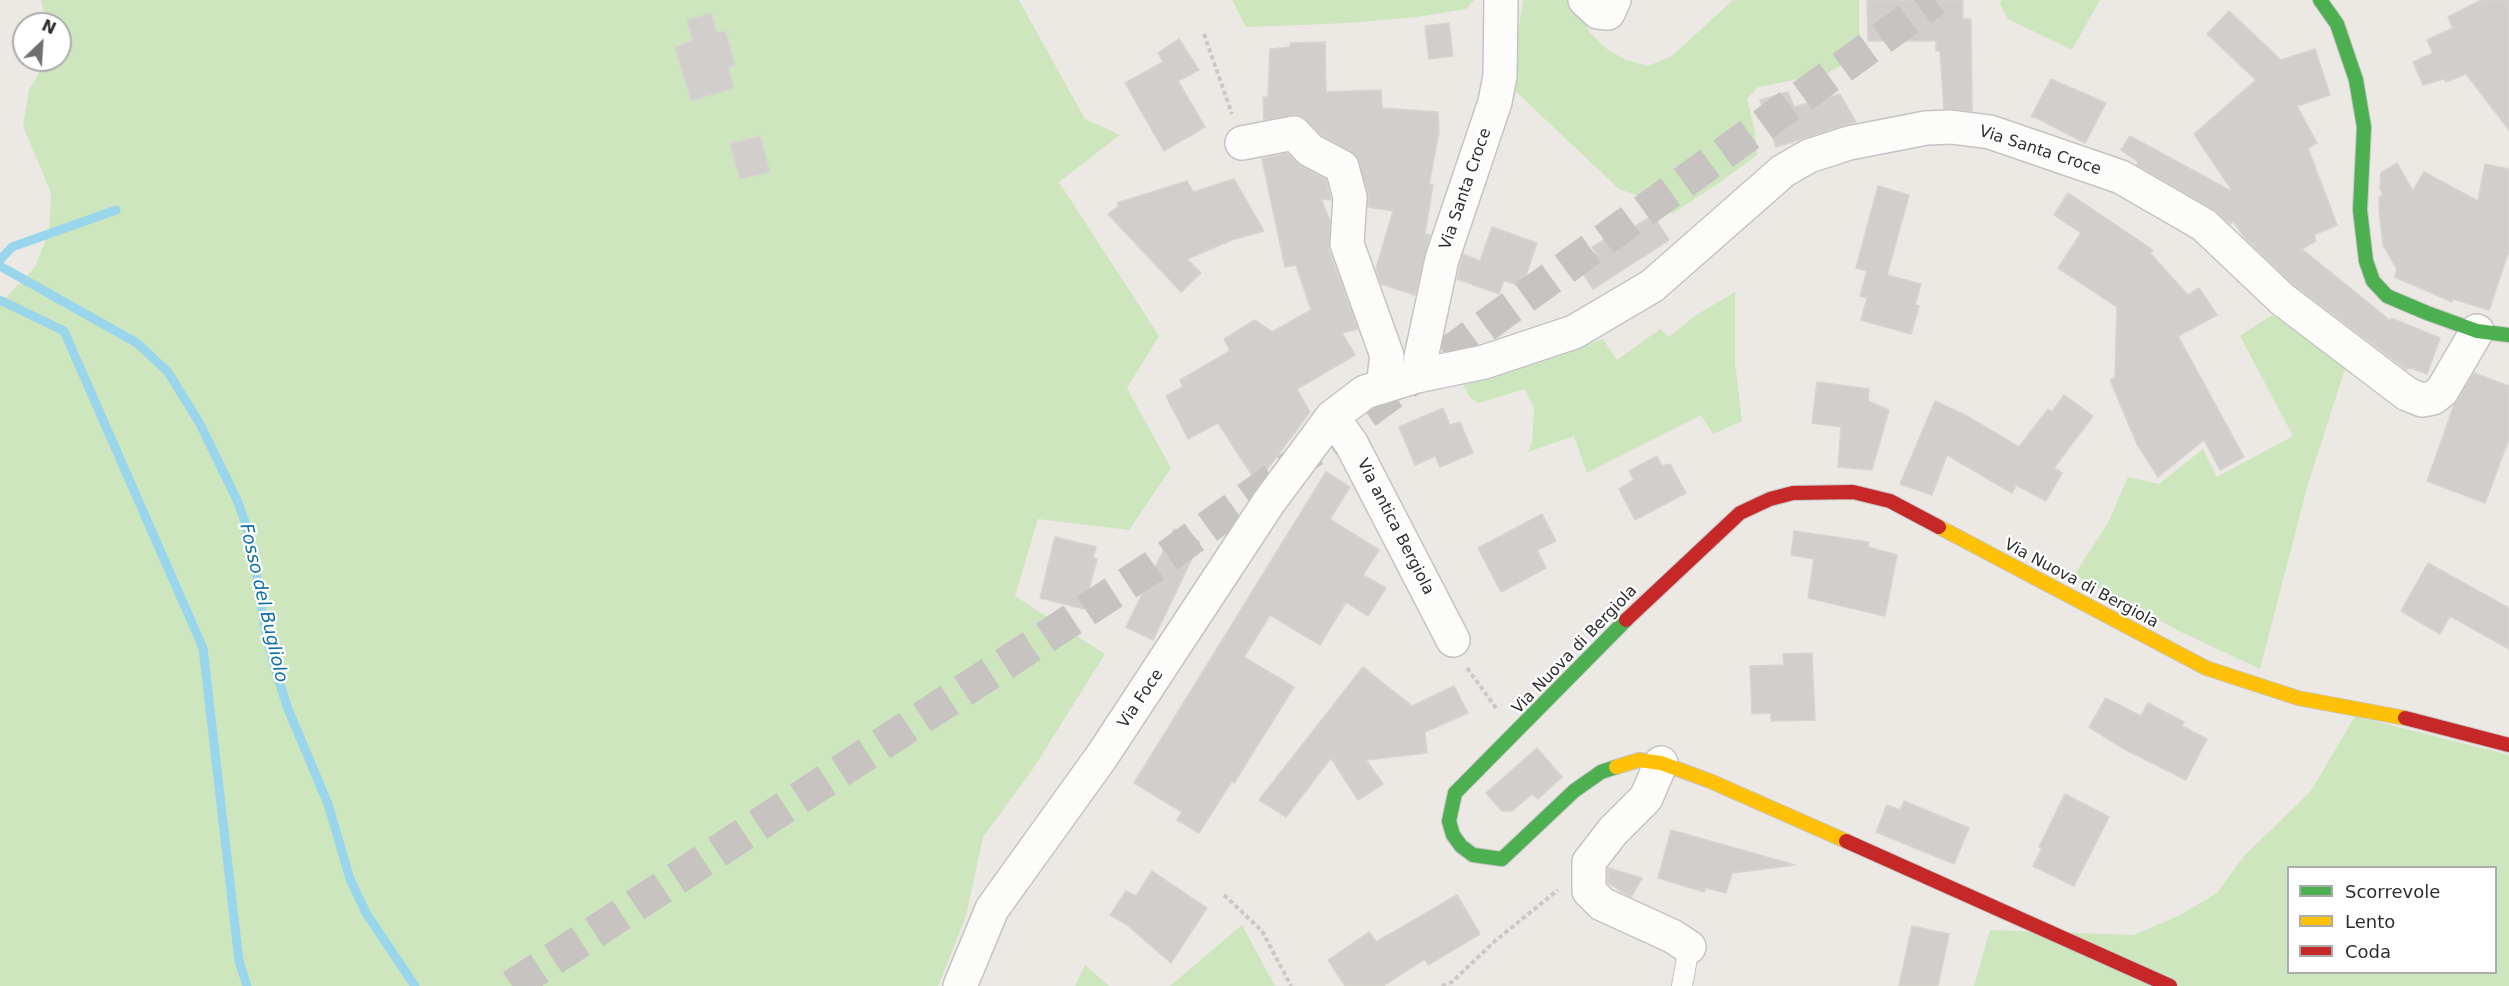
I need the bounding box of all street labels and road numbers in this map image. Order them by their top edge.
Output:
street label: Via Santa Croce [1977,122,2103,180]
street label: Via Santa Croce [1436,126,1496,252]
street label: Via antica Bergiola [1352,456,1438,598]
street label: Via Nuova di Bergiola [2001,535,2161,633]
street label: Via Nuova di Bergiola [1508,582,1642,718]
street label: Via Foce [1114,666,1168,732]

